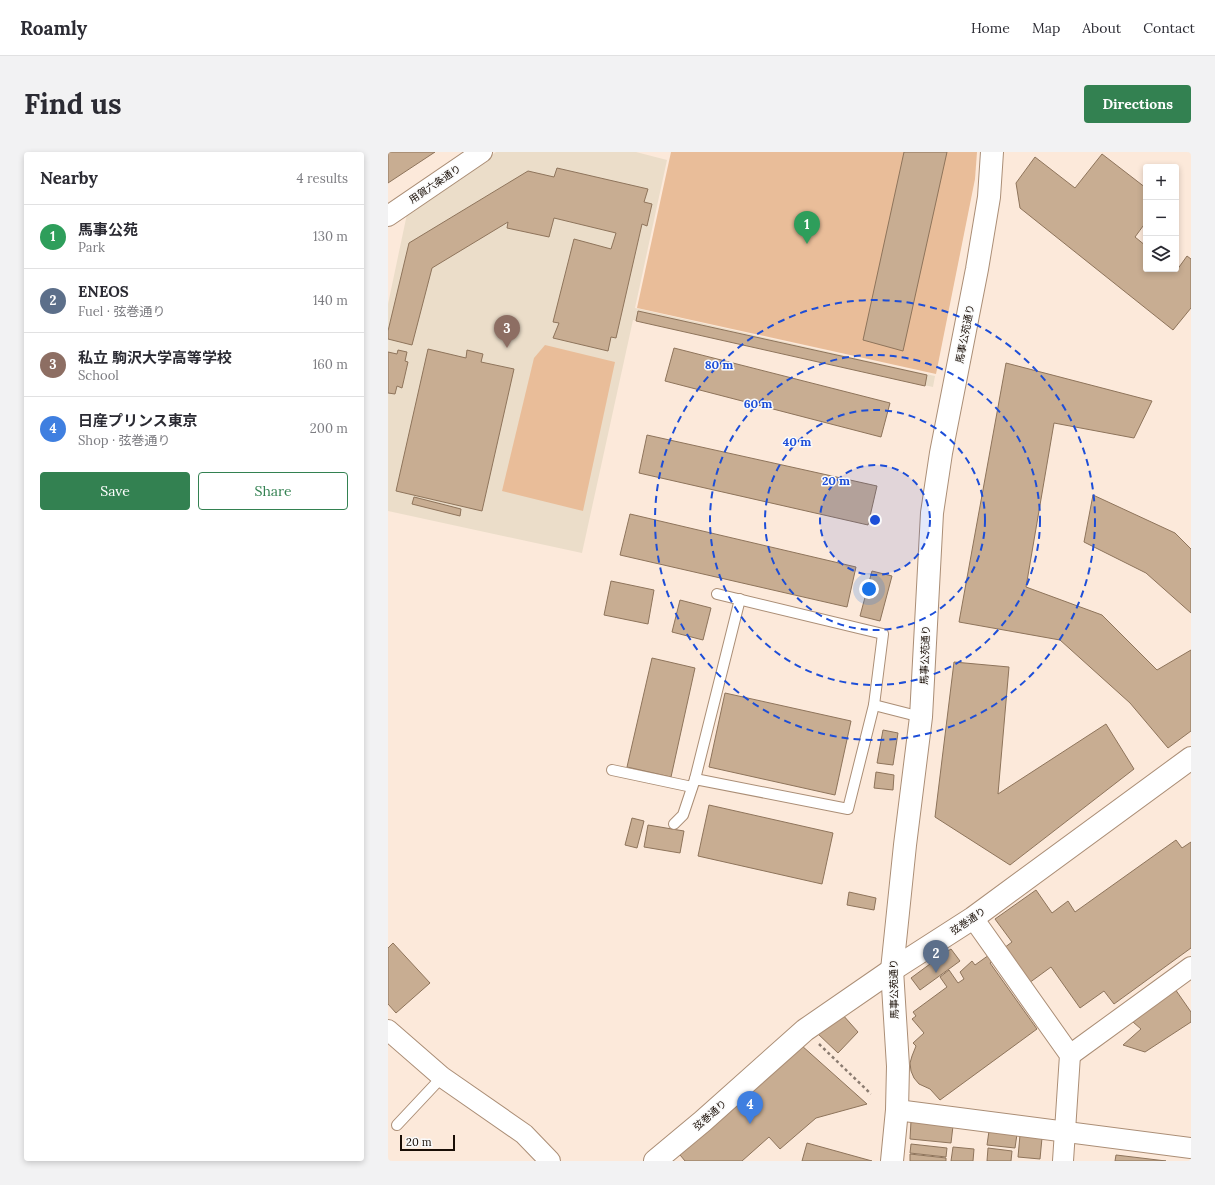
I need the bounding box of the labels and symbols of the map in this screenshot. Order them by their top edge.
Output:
street label: 用賀六条通り [406,162,464,206]
pin: 1 [794,211,820,244]
street label: 馬事公苑通り [953,303,977,365]
pin: 3 [494,315,520,348]
text: 80 m [705,357,733,372]
text: 60 m [744,396,772,411]
text: 40 m [783,434,811,449]
text: 20 m [822,473,850,488]
centre of rings [868,513,882,527]
your location [859,579,879,599]
street label: 馬事公苑通り [917,625,933,685]
street label: 弦巻通り [948,904,988,938]
pin: 2 [923,940,949,973]
street label: 馬事公苑通り [887,959,901,1019]
pin: 4 [737,1091,763,1124]
street label: 弦巻通り [691,1097,729,1133]
scale bar [400,1133,455,1152]

